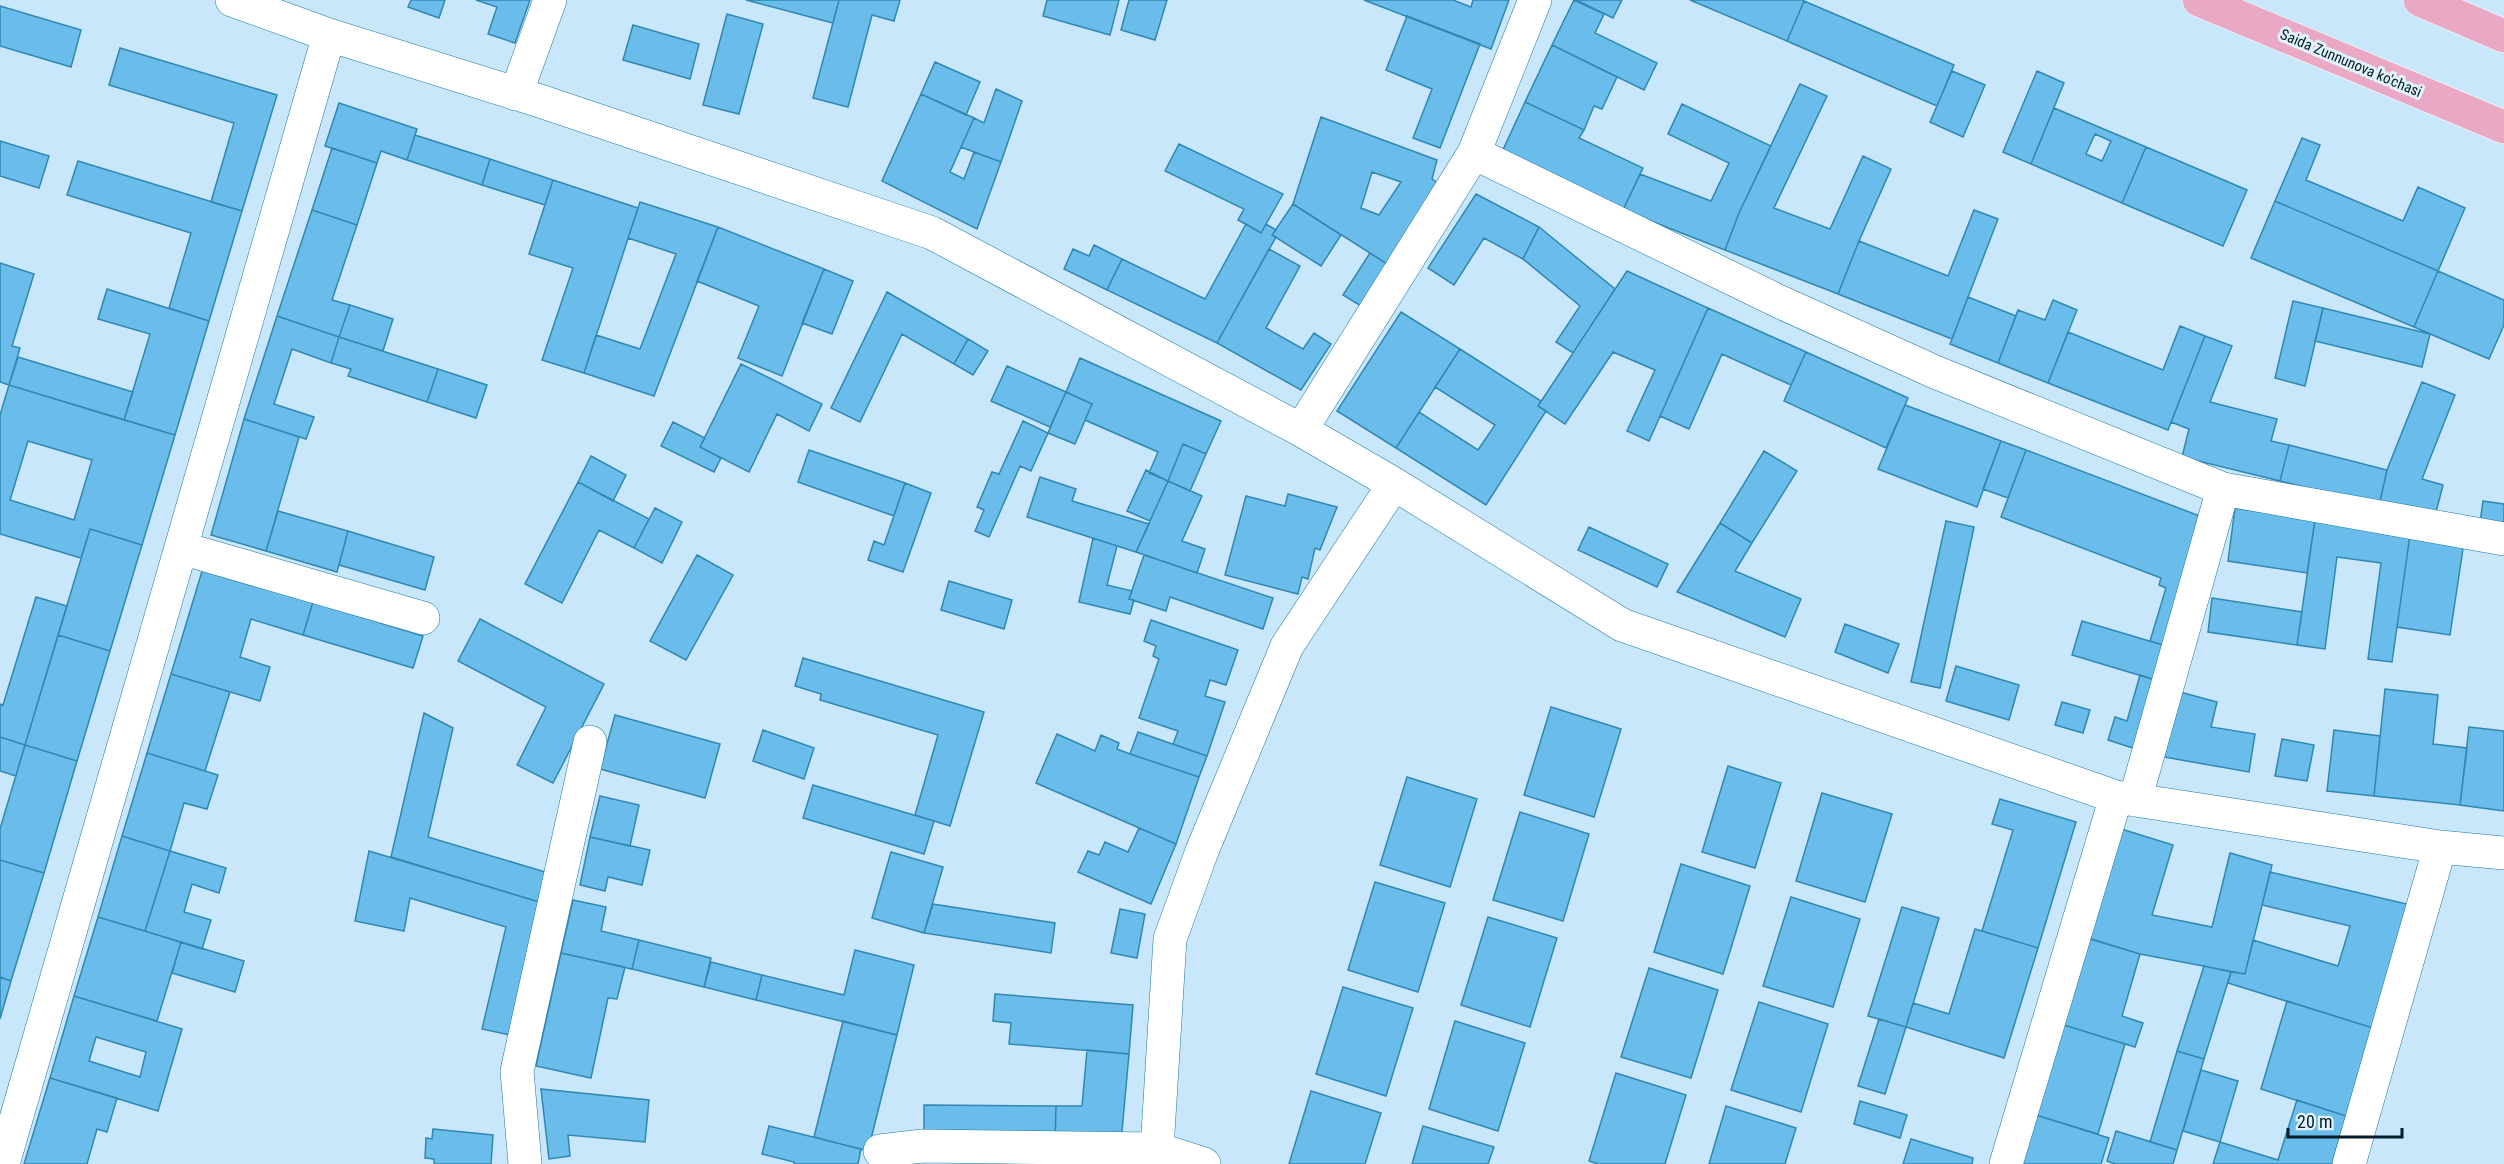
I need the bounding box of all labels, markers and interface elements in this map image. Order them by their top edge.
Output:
street label: Saida Zunnunova ko'chasi [2278,25,2424,101]
scale bar [2288,1101,2402,1139]
text: 20 m [2297,1111,2332,1132]

